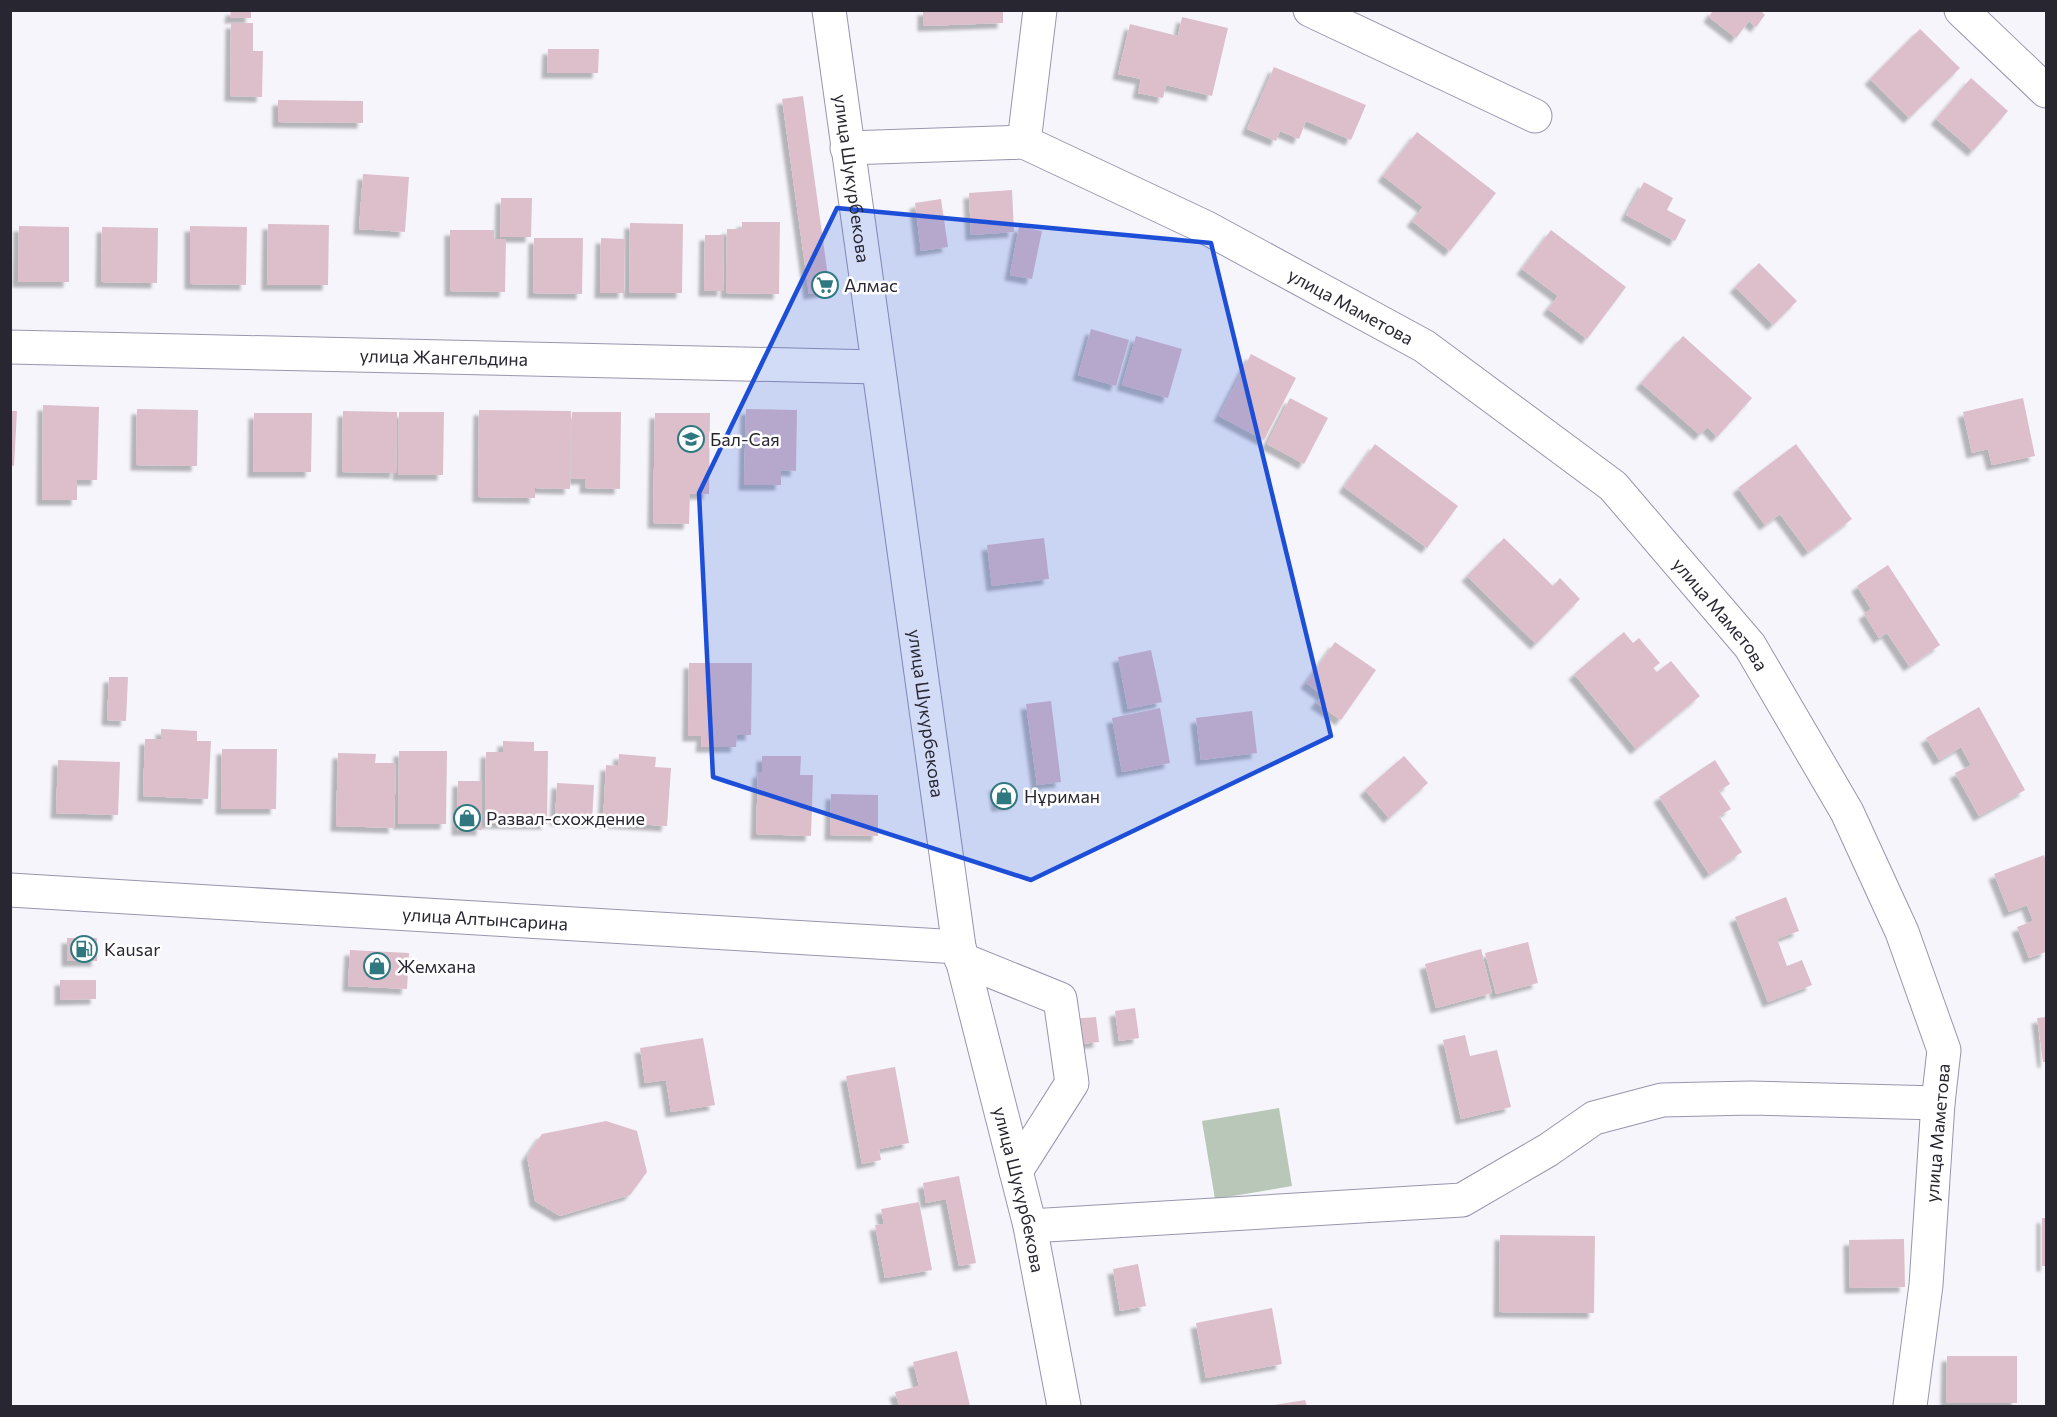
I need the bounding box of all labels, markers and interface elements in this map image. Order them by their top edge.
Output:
street label: улица Шукурбекова [830,93,875,264]
street label: улица Маметова [1284,263,1417,349]
supermarket icon: Алмас [810,270,840,300]
place label: Алмас [844,274,898,296]
street label: улица Жангельдина [359,344,528,370]
school or university icon: Бал-Сая [676,424,706,454]
place label: Бал-Сая [710,428,780,450]
street label: улица Маметова [1668,553,1773,674]
street label: улица Шукурбекова [904,628,949,799]
shop icon: Нұриман [989,781,1019,811]
place label: Нұриман [1024,785,1100,807]
shop icon: Развал-схождение [452,803,482,833]
place label: Развал-схождение [486,807,645,829]
street label: улица Алтынсарина [402,903,569,934]
fuel station icon: Kausar [69,934,99,964]
place label: Kausar [104,938,160,960]
shop icon: Жемхана [362,951,392,981]
place label: Жемхана [397,955,476,977]
street label: улица Маметова [1920,1063,1954,1203]
street label: улица Шукурбекова [989,1104,1050,1274]

